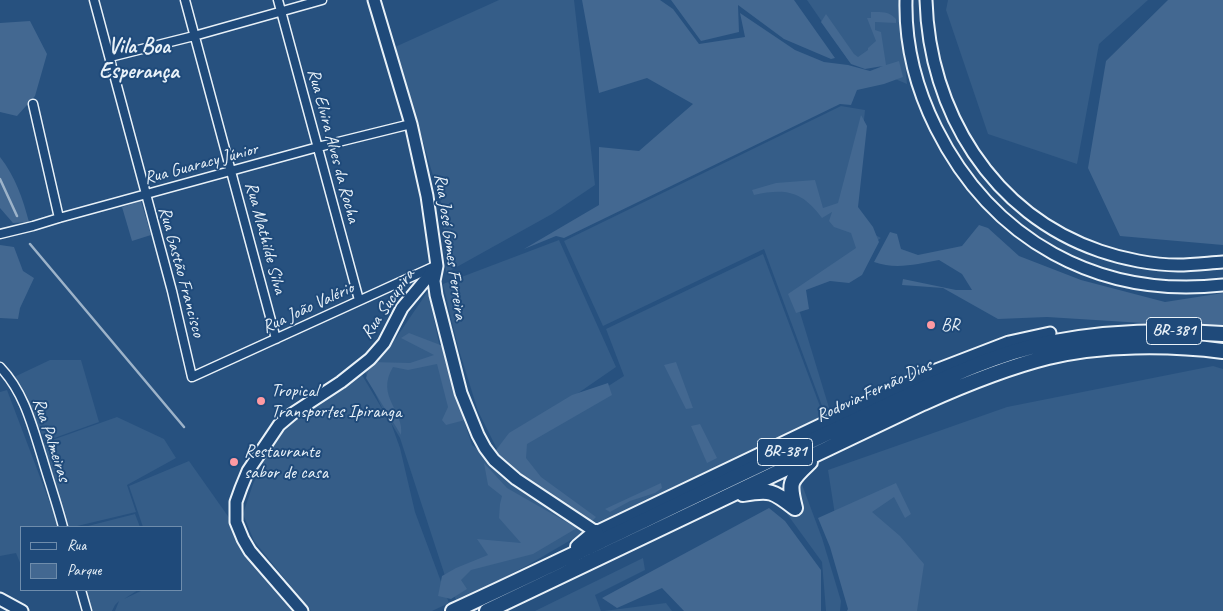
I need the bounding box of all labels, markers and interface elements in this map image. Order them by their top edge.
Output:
district label: Vila Boa Esperança [99,34,179,86]
street label: Rua Elvira Alves da Rocha [302,67,364,225]
street label: Rua Guaracy Júnior [142,138,260,190]
street label: Rua José Gomes Ferreira [429,173,471,321]
street label: Rua Mathilde Silva [240,180,290,296]
street label: Rua Gastão Francisco [153,205,209,339]
street label: Rua Sucupira [356,265,420,343]
street label: Rua João Valério [259,277,357,339]
place label: BR [941,314,959,336]
road number: BR-381 [1146,318,1202,344]
marker: BR [925,319,937,331]
street label: Rodovia Fernão Dias [813,355,935,427]
place label: Tropical Transportes Ipiranga [271,380,401,422]
street label: Rua Palmeiras [27,395,75,485]
marker: Tropical Transportes Ipiranga [255,395,267,407]
road number: BR-381 [758,438,812,466]
place label: Restaurante sabor de casa [244,441,328,484]
marker: Restaurante sabor de casa [228,456,240,468]
legend [20,526,182,591]
text: Rua [67,536,86,555]
text: Parque [67,561,101,580]

